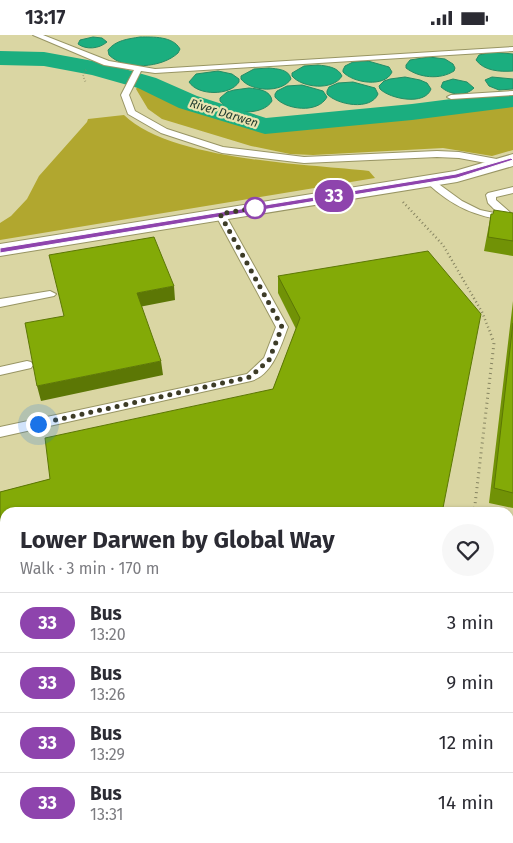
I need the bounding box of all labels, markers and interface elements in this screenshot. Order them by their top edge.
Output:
text: 13:17 [25,6,65,29]
water label: River Darwen [188,96,260,130]
line badge: 33 [312,180,356,212]
text: 33 [325,185,343,207]
unlabelled marker [244,197,266,219]
your location [26,412,51,437]
button: heart [442,524,494,576]
text: Lower Darwen by Global Way [20,526,335,554]
text: Walk · 3 min · 170 m [20,559,159,578]
text: Bus [90,602,122,625]
text: 3 min [447,611,494,634]
text: 33 [38,612,57,634]
text: 13:20 [90,625,126,644]
text: Bus [90,662,122,685]
text: 9 min [446,671,494,694]
text: 33 [38,672,57,694]
text: 13:26 [90,685,125,704]
text: Bus [90,722,122,745]
text: 12 min [439,731,494,754]
text: 33 [38,732,57,754]
text: 13:29 [90,745,125,764]
text: Bus [90,782,122,805]
text: 14 min [438,791,494,814]
text: 33 [38,792,57,814]
text: 13:31 [90,805,123,824]

